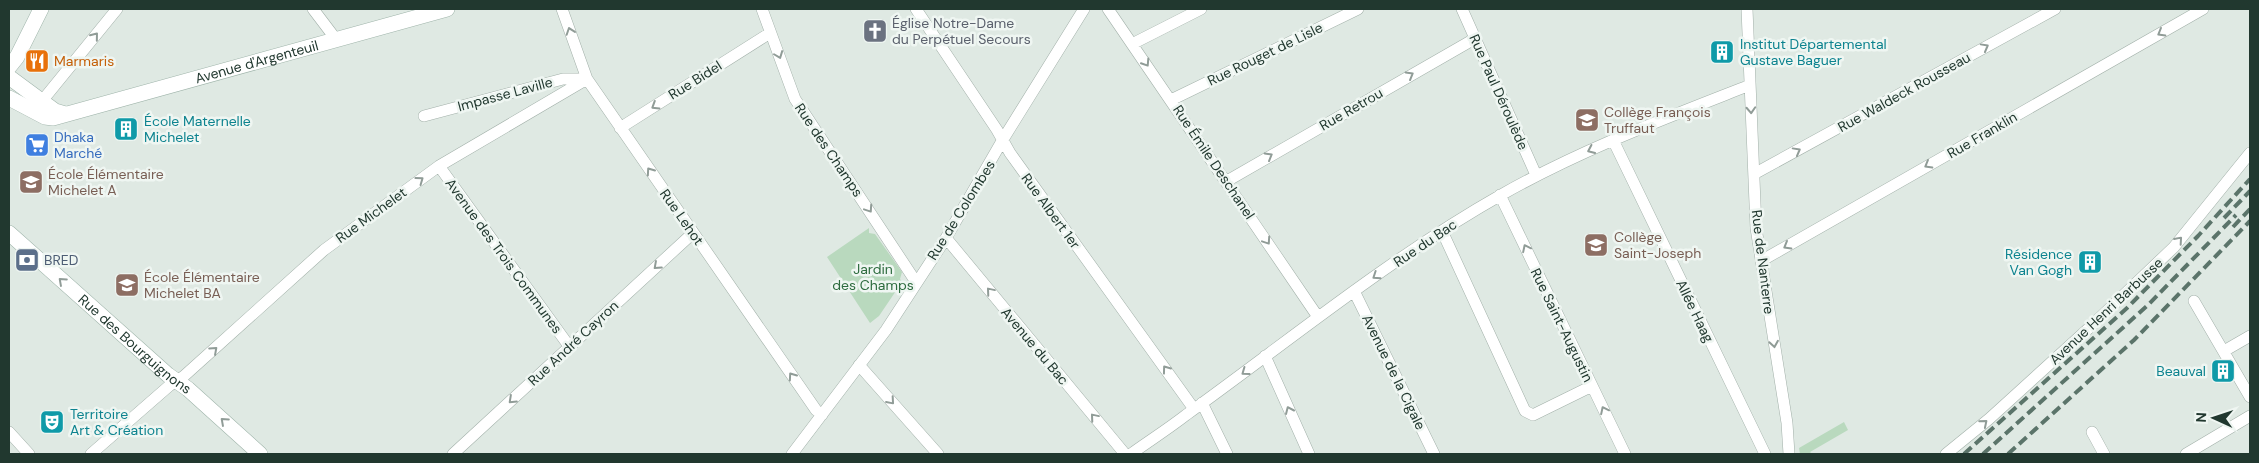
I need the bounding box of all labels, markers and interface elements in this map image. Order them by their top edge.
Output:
place label: Église Notre-Dame du Perpétuel Secours [892,14,1031,48]
church icon: Église Notre-Dame du Perpétuel Secours [862,18,888,44]
street label: Rue Rouget de Lisle [1204,18,1326,90]
one-way arrow [566,27,576,36]
one-way arrow [2157,27,2166,37]
street label: Rue Paul Déroulède [1465,31,1533,153]
one-way arrow [89,33,97,42]
place label: Institut Départemental Gustave Baguer [1740,35,1887,69]
street label: Avenue d'Argenteuil [193,36,320,87]
building icon: Institut Départemental Gustave Baguer [1709,39,1735,65]
one-way arrow [1980,44,1989,54]
restaurant icon: Marmaris [24,48,50,74]
street label: Rue Waldeck Rousseau [1834,48,1974,136]
one-way arrow [772,50,783,59]
place label: Marmaris [54,52,114,70]
street label: Rue Bidel [665,57,725,103]
one-way arrow [1140,58,1150,67]
one-way arrow [1405,72,1414,82]
street label: Impasse Laville [456,73,554,115]
street label: Rue Retrou [1316,84,1386,134]
one-way arrow [651,99,660,109]
street label: Rue des Champs [791,100,867,200]
street label: Rue Émile Deschanel [1169,101,1259,223]
place label: Collège François Truffaut [1604,103,1711,137]
one-way arrow [1745,106,1756,114]
school or university icon: Collège François Truffaut [1574,107,1600,133]
street label: Rue Franklin [1944,108,2020,162]
place label: École Maternelle Michelet [144,112,251,146]
building icon: École Maternelle Michelet [113,116,139,142]
place label: Dhaka Marché [54,128,102,162]
supermarket icon: Dhaka Marché [24,132,50,158]
one-way arrow [1587,144,1596,154]
one-way arrow [1791,147,1800,157]
one-way arrow [1264,153,1273,163]
street label: Rue de Colombes [923,157,999,263]
one-way arrow [1925,159,1934,169]
place label: École Élémentaire Michelet A [48,165,164,199]
one-way arrow [647,167,656,177]
school or university icon: École Élémentaire Michelet A [18,169,44,195]
street label: Rue Albert 1er [1018,170,1084,252]
street label: Avenue des Trois Communes [442,175,566,337]
one-way arrow [414,177,423,185]
street label: Rue Michelet [332,183,410,247]
street label: Rue Lehot [656,185,708,249]
one-way arrow [863,204,872,213]
street label: Rue de Nanterre [1748,209,1778,315]
street label: Rue du Bac [1390,215,1460,271]
place label: Collège Saint-Joseph [1614,228,1701,262]
school or university icon: Collège Saint-Joseph [1583,232,1609,258]
one-way arrow [1261,235,1270,244]
one-way arrow [2173,237,2182,246]
one-way arrow [1784,239,1793,249]
one-way arrow [1521,244,1532,253]
place label: Résidence Van Gogh [2005,245,2072,279]
bank icon: BRED [14,247,40,273]
building icon: Résidence Van Gogh [2077,249,2103,275]
place label: BRED [44,251,78,269]
street label: Avenue Henri Barbusse [2045,254,2167,368]
one-way arrow [654,260,663,269]
park label: Jardin des Champs [832,260,914,294]
street label: Rue Saint-Augustin [1527,265,1597,385]
place label: École Élémentaire Michelet BA [144,268,260,302]
one-way arrow [1372,270,1382,279]
school or university icon: École Élémentaire Michelet BA [114,272,140,298]
one-way arrow [59,277,68,286]
street label: Allée Haag [1672,277,1718,346]
one-way arrow [987,288,996,297]
street label: Rue des Bourguignons [75,290,195,398]
street label: Rue André Cayron [524,296,622,390]
street label: Avenue du Bac [997,303,1073,389]
street label: Avenue de la Cigale [1358,311,1430,433]
one-way arrow [1768,341,1779,349]
one-way arrow [208,346,217,355]
building icon: Beauval [2210,358,2236,384]
place label: Beauval [2156,362,2206,380]
one-way arrow [1163,365,1172,375]
one-way arrow [1242,366,1251,374]
one-way arrow [789,373,798,382]
north arrow [2189,393,2239,443]
one-way arrow [509,394,518,403]
one-way arrow [886,396,895,405]
place label: Territoire Art & Création [70,405,163,439]
one-way arrow [1285,406,1296,415]
one-way arrow [1599,406,1610,415]
theatre icon: Territoire Art & Création [39,409,65,435]
text: N [2192,412,2210,423]
one-way arrow [1090,413,1099,422]
one-way arrow [221,418,230,427]
one-way arrow [1978,420,1987,429]

